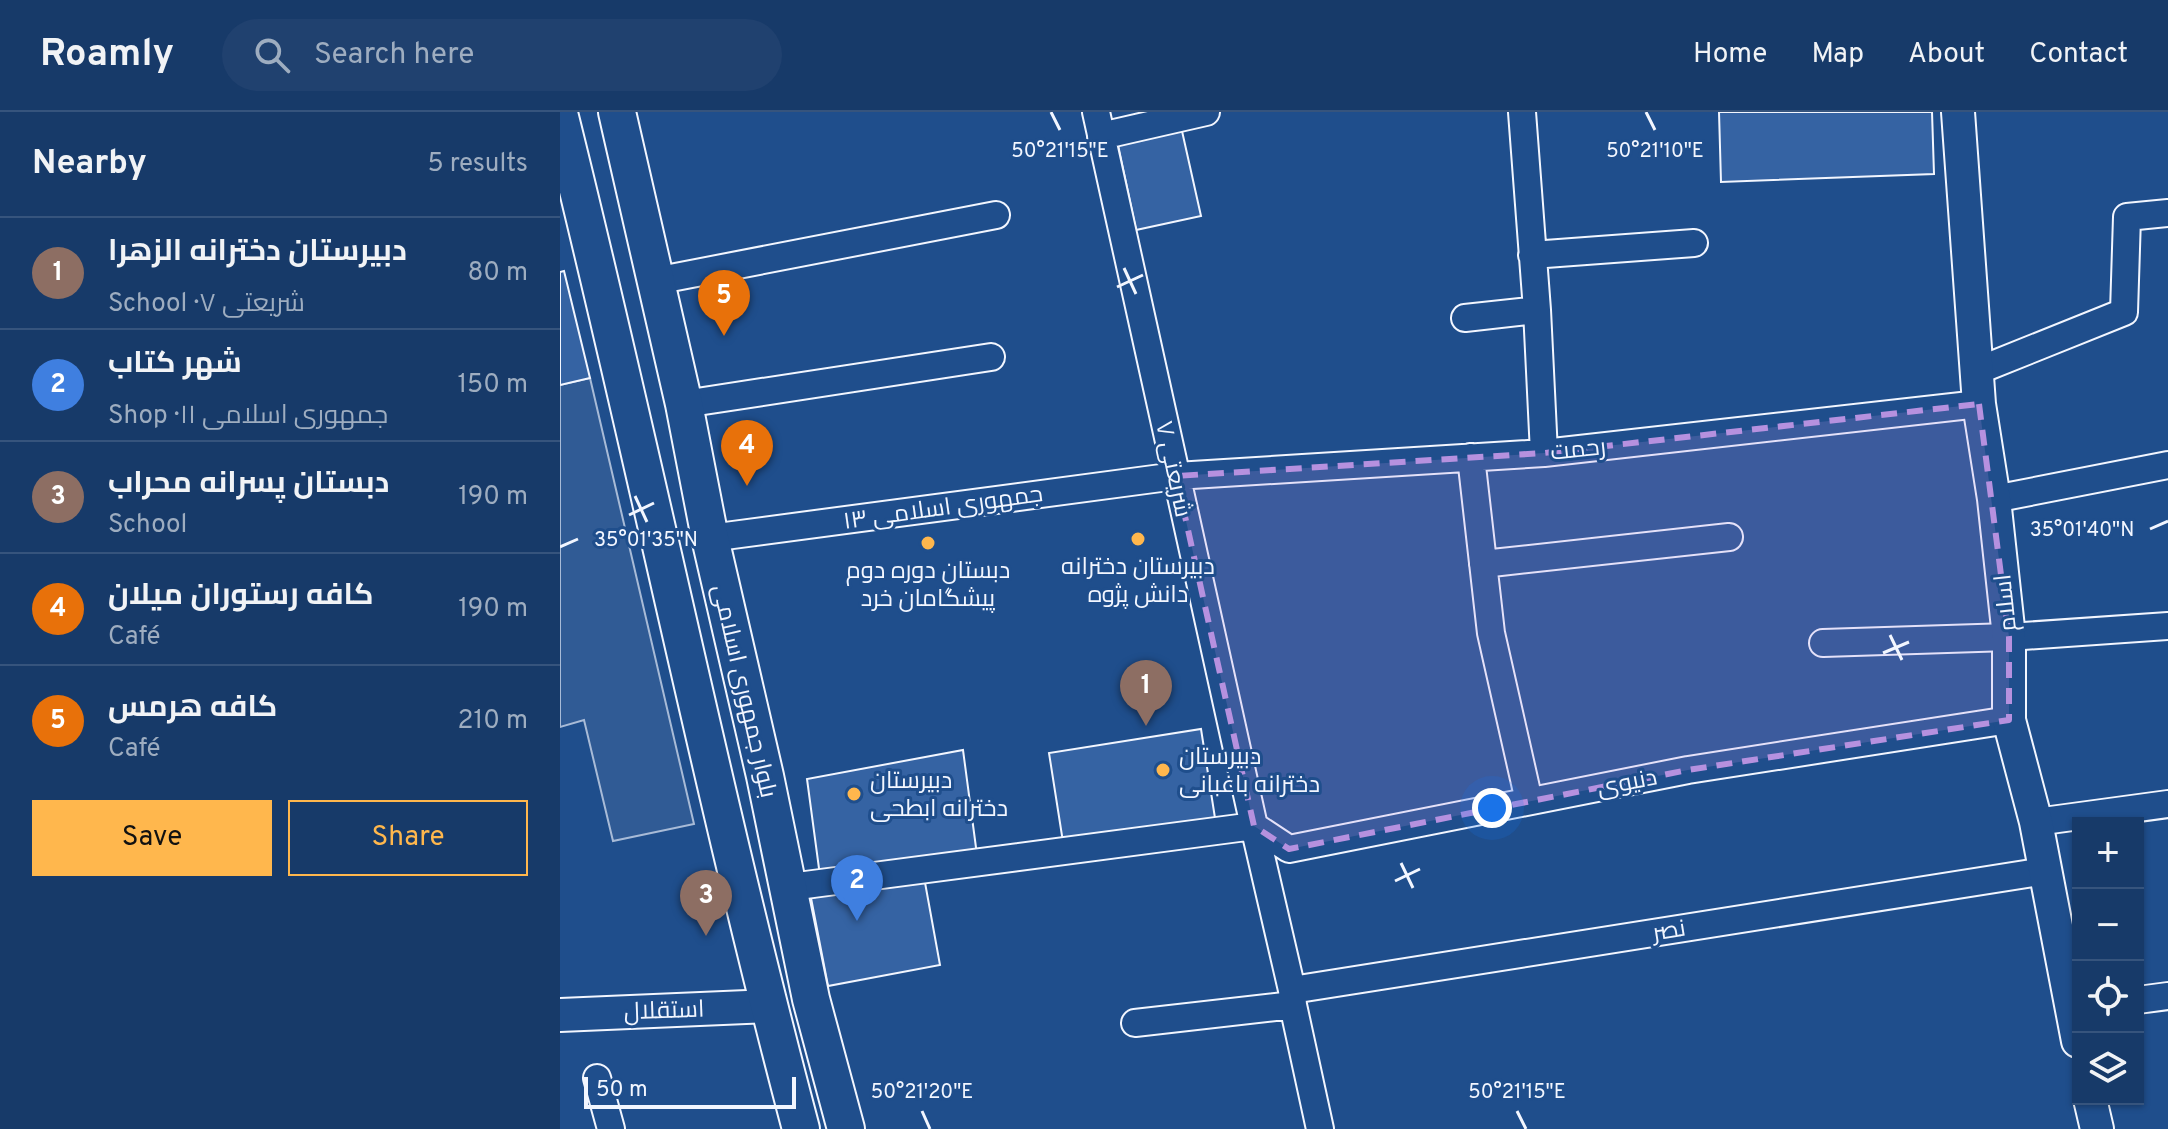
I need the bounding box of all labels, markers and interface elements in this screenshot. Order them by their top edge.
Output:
search box [222,19,782,91]
text: Roamly [40,31,174,80]
icon: search [250,33,294,77]
text: Search here [314,37,474,74]
text: Home [1693,37,1767,73]
text: Map [1811,37,1864,73]
text: About [1908,37,1985,73]
text: Contact [2029,37,2128,73]
text: 50°21'15"E [1011,139,1109,165]
text: 50°21'10"E [1606,139,1704,165]
text: Nearby [32,143,147,186]
text: 5 results [427,148,528,181]
text: دبیرستان دخترانه الزهرا [108,234,407,271]
text: 1 [53,257,63,290]
text: 80 m [468,257,528,290]
pin: 5 [698,270,750,336]
text: School · شریعتی ۷ [108,288,305,321]
text: شهر کتاب [108,346,242,383]
text: 2 [50,369,66,402]
text: 150 m [457,369,528,402]
text: Shop · جمهوری اسلامی ۱۱ [108,400,388,433]
street label: شریعتی ۷ [1147,419,1197,520]
pin: 4 [721,420,773,486]
street label: رحمت [1549,433,1607,469]
text: دبستان پسرانه محراب [108,466,389,503]
street label: جمهوری اسلامی ۱۳ [842,480,1045,538]
text: 3 [50,481,66,514]
text: 190 m [458,481,528,514]
text: School [108,509,187,542]
text: 35°01'40"N [2030,518,2134,544]
text: 35°01'35"N [594,528,698,554]
marker: دبیرستان دخترانه دانش پژوه [1129,530,1147,548]
marker: دبستان دوره دوم پیشگامان خرد [919,534,937,552]
place label: دبیرستان دخترانه دانش پژوه [1061,553,1215,611]
place label: دبستان دوره دوم پیشگامان خرد [846,557,1010,615]
street label: اسلام [1989,573,2025,633]
text: کافه رستوران میلان [108,578,374,615]
street label: بلوار جمهوری اسلامی [704,582,782,801]
text: 4 [50,593,66,626]
text: 190 m [458,593,528,626]
text: Café [108,621,161,654]
pin: 1 [1120,660,1172,726]
text: کافه هرمس [108,690,277,727]
text: 5 [50,705,66,738]
text: 210 m [458,705,528,738]
text: Café [108,733,161,766]
place label: دبیرستان دخترانه باغبانی [1179,743,1320,801]
marker: دبیرستان دخترانه باغبانی [1154,761,1172,779]
street label: دنیوی [1595,763,1660,804]
place label: دبیرستان دخترانه ابطحی [870,767,1008,825]
marker: دبیرستان دخترانه ابطحی [845,785,863,803]
your location [1472,788,1512,828]
button: Save [32,800,272,876]
button: Share [288,800,528,876]
map controls [2072,817,2144,1105]
button: + [2072,817,2144,889]
pin: 2 [831,855,883,921]
pin: 3 [680,870,732,936]
button: − [2072,889,2144,961]
street label: نصر [1649,915,1688,950]
button: locate [2072,961,2144,1033]
street label: استقلال [623,996,705,1028]
button: layers [2072,1033,2144,1105]
scale bar [584,1073,796,1109]
text: 50 m [596,1077,648,1104]
text: 50°21'20"E [871,1080,973,1106]
text: 50°21'15"E [1468,1080,1566,1106]

